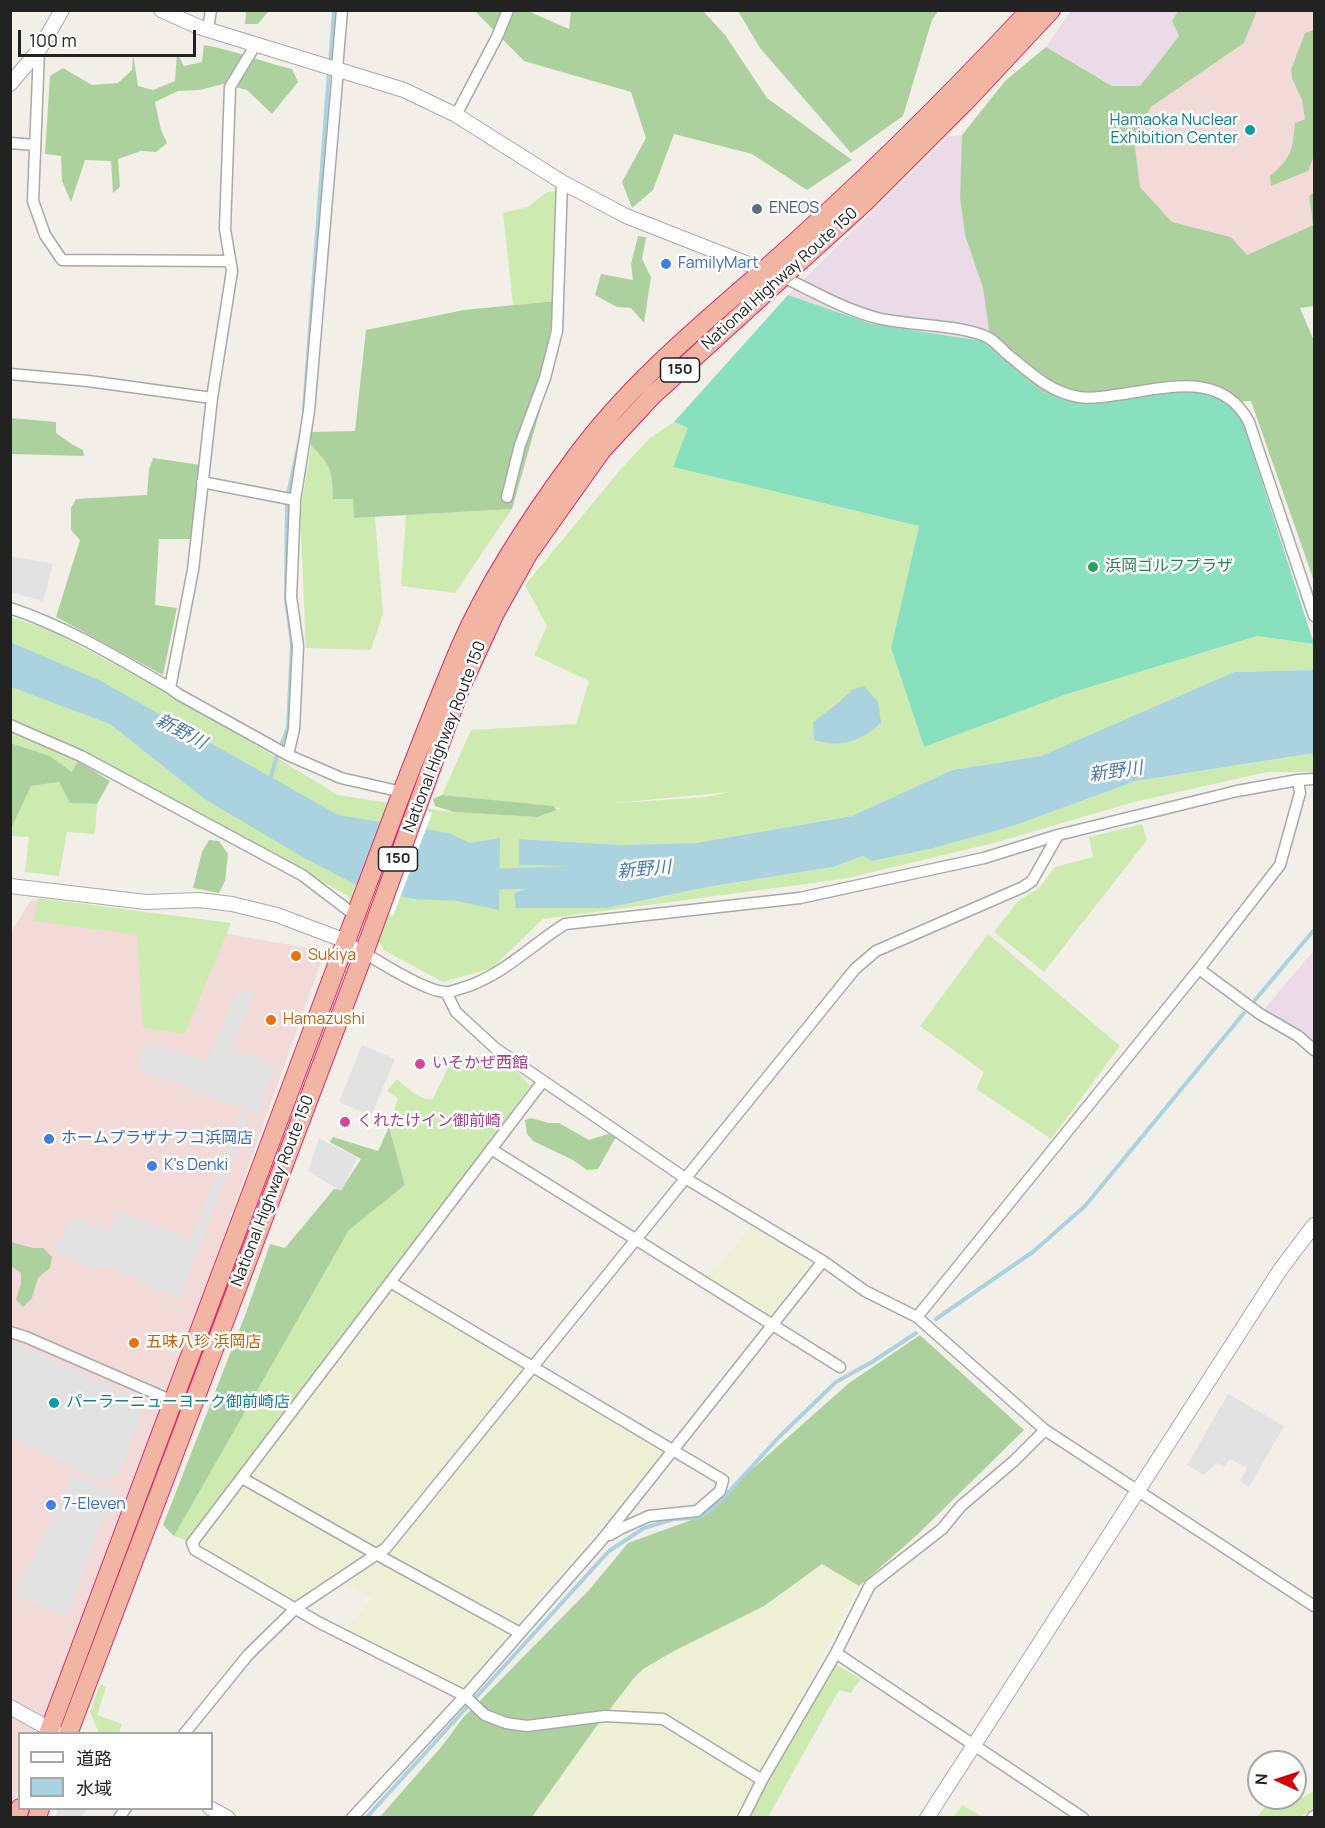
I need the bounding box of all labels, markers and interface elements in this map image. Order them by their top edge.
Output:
scale bar [21,18,200,56]
text: 100 m [29,28,77,52]
place label: Hamaoka Nuclear Exhibition Center [1110,111,1238,149]
marker: Hamaoka Nuclear Exhibition Center [1243,123,1257,137]
place label: ENEOS [769,199,819,219]
marker: ENEOS [750,202,764,216]
street label: National Highway Route 150 [698,204,862,354]
place label: FamilyMart [678,254,759,274]
marker: FamilyMart [659,257,673,271]
road number: 150 [660,358,700,382]
place label: 浜岡ゴルフプラザ [1105,557,1233,577]
marker: 浜岡ゴルフプラザ [1086,560,1100,574]
street label: National Highway Route 150 [400,639,490,835]
water label: 新野川 [152,710,210,754]
water label: 新野川 [1088,758,1144,786]
road number: 150 [378,847,418,871]
water label: 新野川 [616,857,672,883]
place label: Sukiya [308,946,356,966]
marker: Sukiya [289,949,303,963]
place label: Hamazushi [283,1010,365,1030]
marker: Hamazushi [264,1013,278,1027]
place label: いそかぜ西館 [432,1054,528,1074]
marker: いそかぜ西館 [413,1057,427,1071]
street label: National Highway Route 150 [228,1093,318,1289]
place label: くれたけイン御前崎 [357,1112,501,1132]
marker: くれたけイン御前崎 [338,1115,352,1129]
place label: ホームプラザナフコ浜岡店 [61,1129,253,1149]
marker: ホームプラザナフコ浜岡店 [42,1132,56,1146]
place label: K's Denki [164,1156,228,1176]
marker: K's Denki [145,1159,159,1173]
place label: 五味八珍 浜岡店 [146,1333,261,1353]
marker: 五味八珍 浜岡店 [127,1336,141,1350]
place label: パーラーニューヨーク御前崎店 [66,1393,290,1413]
marker: パーラーニューヨーク御前崎店 [47,1396,61,1410]
place label: 7-Eleven [63,1495,126,1515]
marker: 7-Eleven [44,1498,58,1512]
legend [18,1732,213,1810]
text: 道路 [76,1746,112,1770]
north arrow [1247,1750,1307,1810]
text: N [1250,1773,1272,1785]
text: 水域 [76,1776,112,1800]

